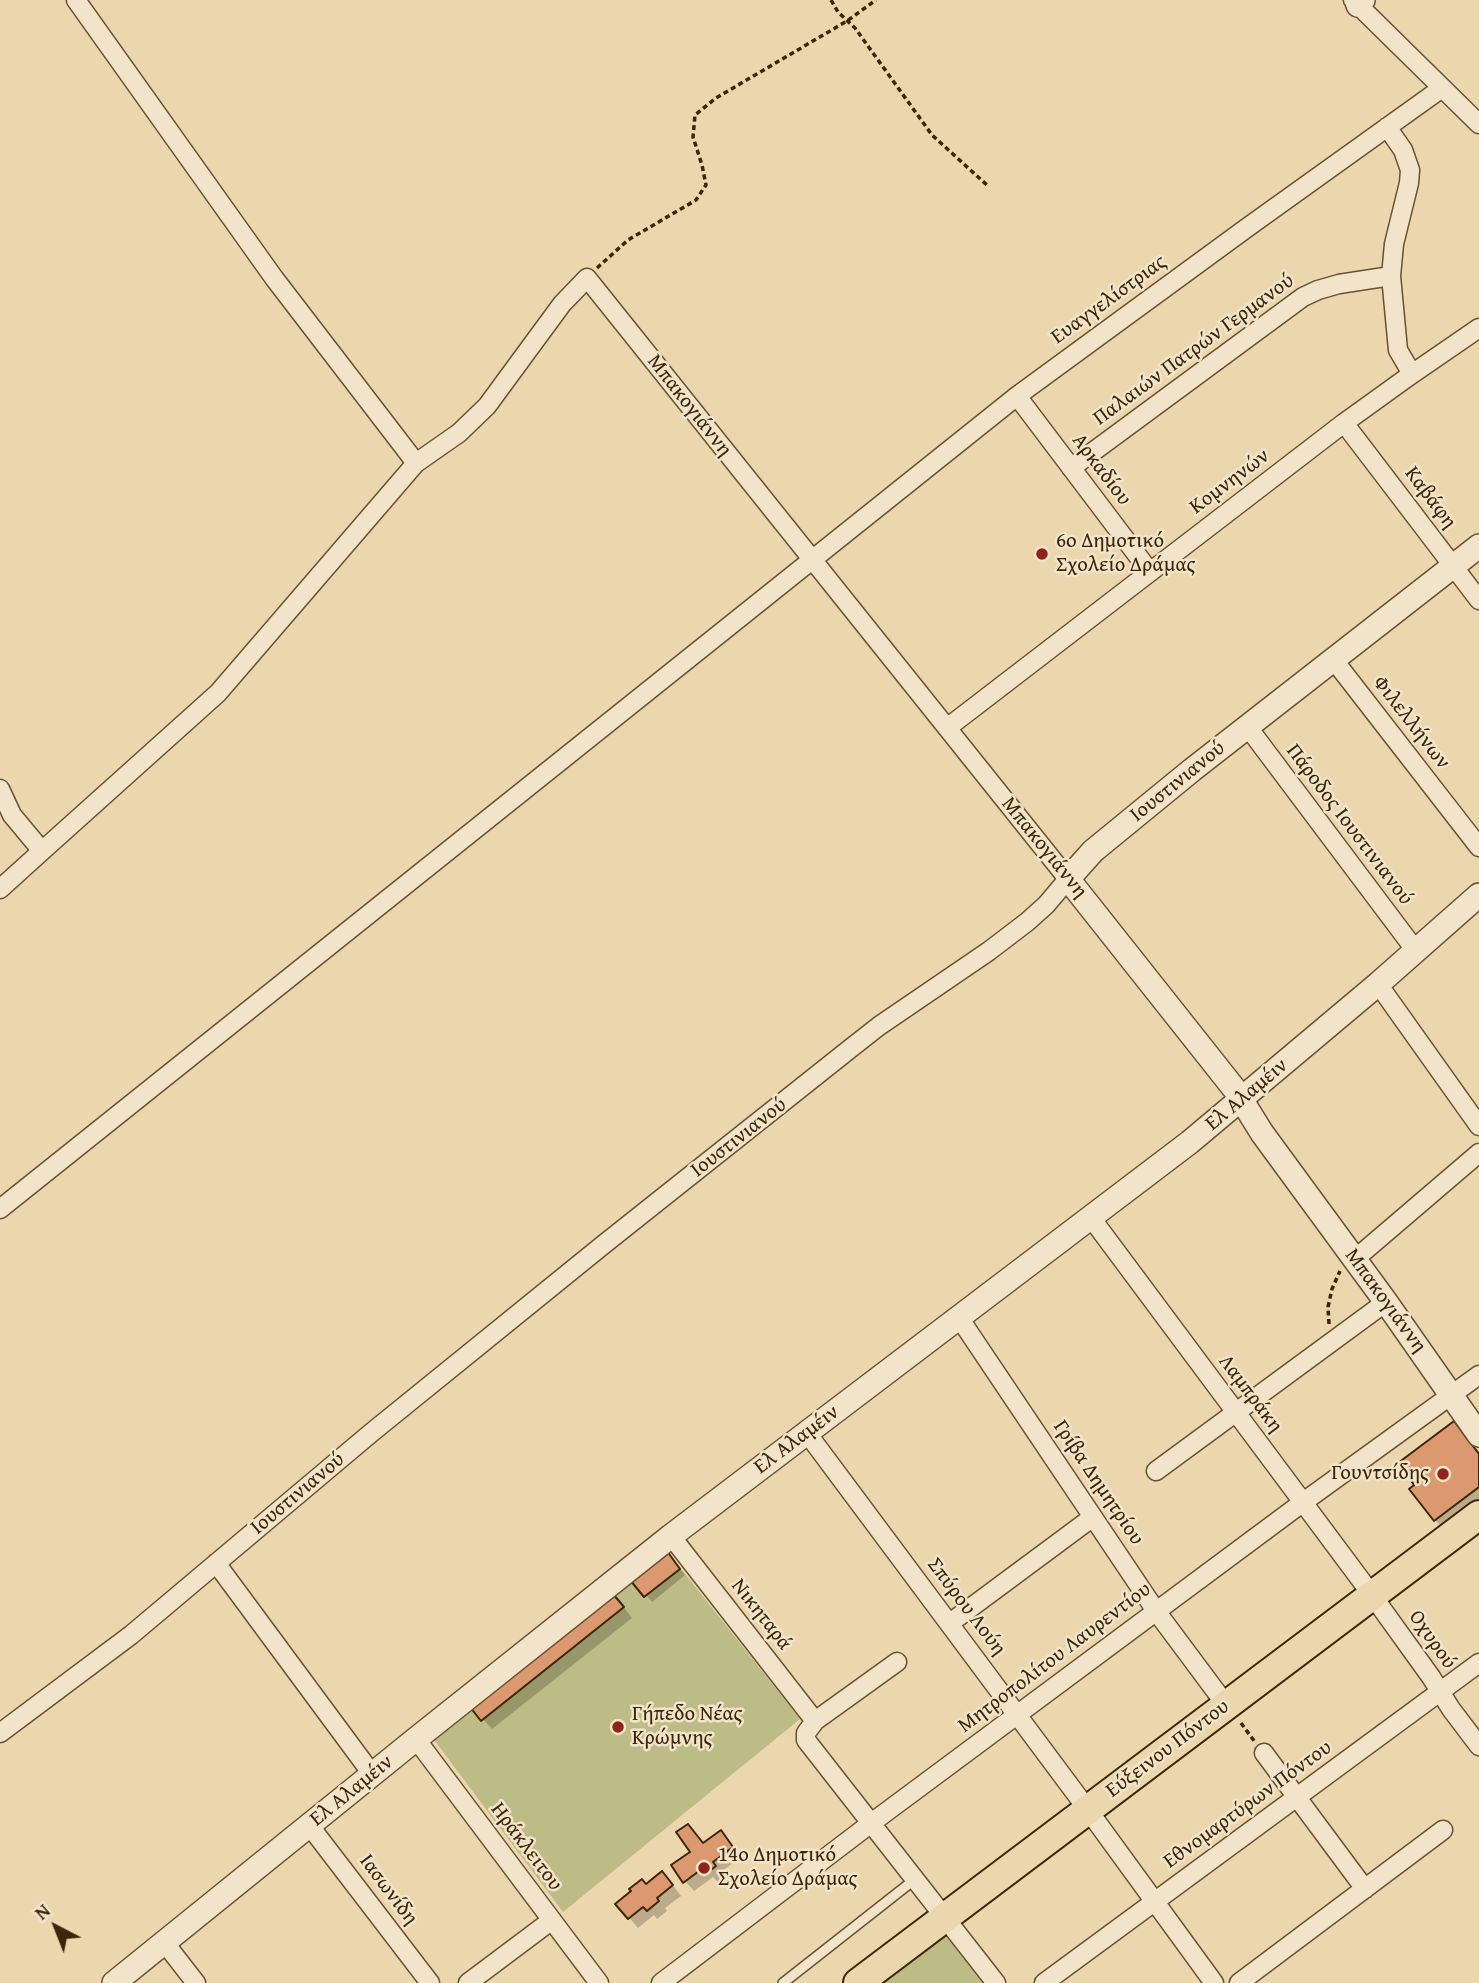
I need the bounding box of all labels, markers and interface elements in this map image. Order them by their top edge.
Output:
street label: Ευαγγελίστριας [1047,250,1171,350]
street label: Παλαιών Πατρών Γερμανού [1089,269,1299,431]
street label: Μπακογιάννη [641,350,737,462]
street label: Αρκαδίου [1066,429,1136,511]
street label: Κομνηνών [1185,444,1275,520]
street label: Καβάφη [1399,462,1461,534]
place label: 6o Δημοτικό Σχολείο Δράμας [1056,529,1195,579]
marker: 6o Δημοτικό Σχολείο Δράμας [1034,546,1050,562]
street label: Φιλελλήνων [1367,671,1455,775]
street label: Ιουστινιανού [1125,736,1231,828]
street label: Πάροδος Ιουστινιανού [1280,740,1418,910]
street label: Μπακογιάννη [996,792,1092,904]
street label: Ελ Αλαμέιν [1201,1053,1293,1137]
street label: Ιουστινιανού [686,1093,792,1183]
street label: Μπακογιάννη [1339,1244,1431,1358]
street label: Λαμπράκη [1212,1350,1288,1438]
street label: Ελ Αλαμέιν [750,1400,844,1480]
street label: Γρίβα Δημητρίου [1047,1416,1149,1550]
street label: Ιουστινιανού [246,1447,350,1541]
place label: Γουντσίδης [1331,1461,1429,1487]
marker: Γουντσίδης [1435,1466,1451,1482]
street label: Σπύρου Λούη [921,1553,1011,1661]
street label: Νικηταρά [725,1574,797,1656]
street label: Μητροπολίτου Λαυρεντίου [954,1577,1156,1739]
street label: Οχυρού [1403,1606,1461,1674]
street label: Εύξεινου Πόντου [1101,1694,1235,1804]
place label: Γήπεδο Νέας Κρώμνης [632,1702,742,1752]
marker: Γήπεδο Νέας Κρώμνης [610,1719,626,1735]
street label: Εθνομαρτύρων Πόντου [1159,1736,1337,1874]
street label: Ελ Αλαμέιν [305,1750,399,1832]
street label: Ηράκλειτου [485,1798,567,1896]
place label: 14ο Δημοτικό Σχολείο Δράμας [718,1843,857,1893]
street label: Ιασωνίδη [353,1850,423,1930]
marker: 14ο Δημοτικό Σχολείο Δράμας [696,1860,712,1876]
north arrow [21,1892,91,1962]
text: N [28,1897,56,1926]

